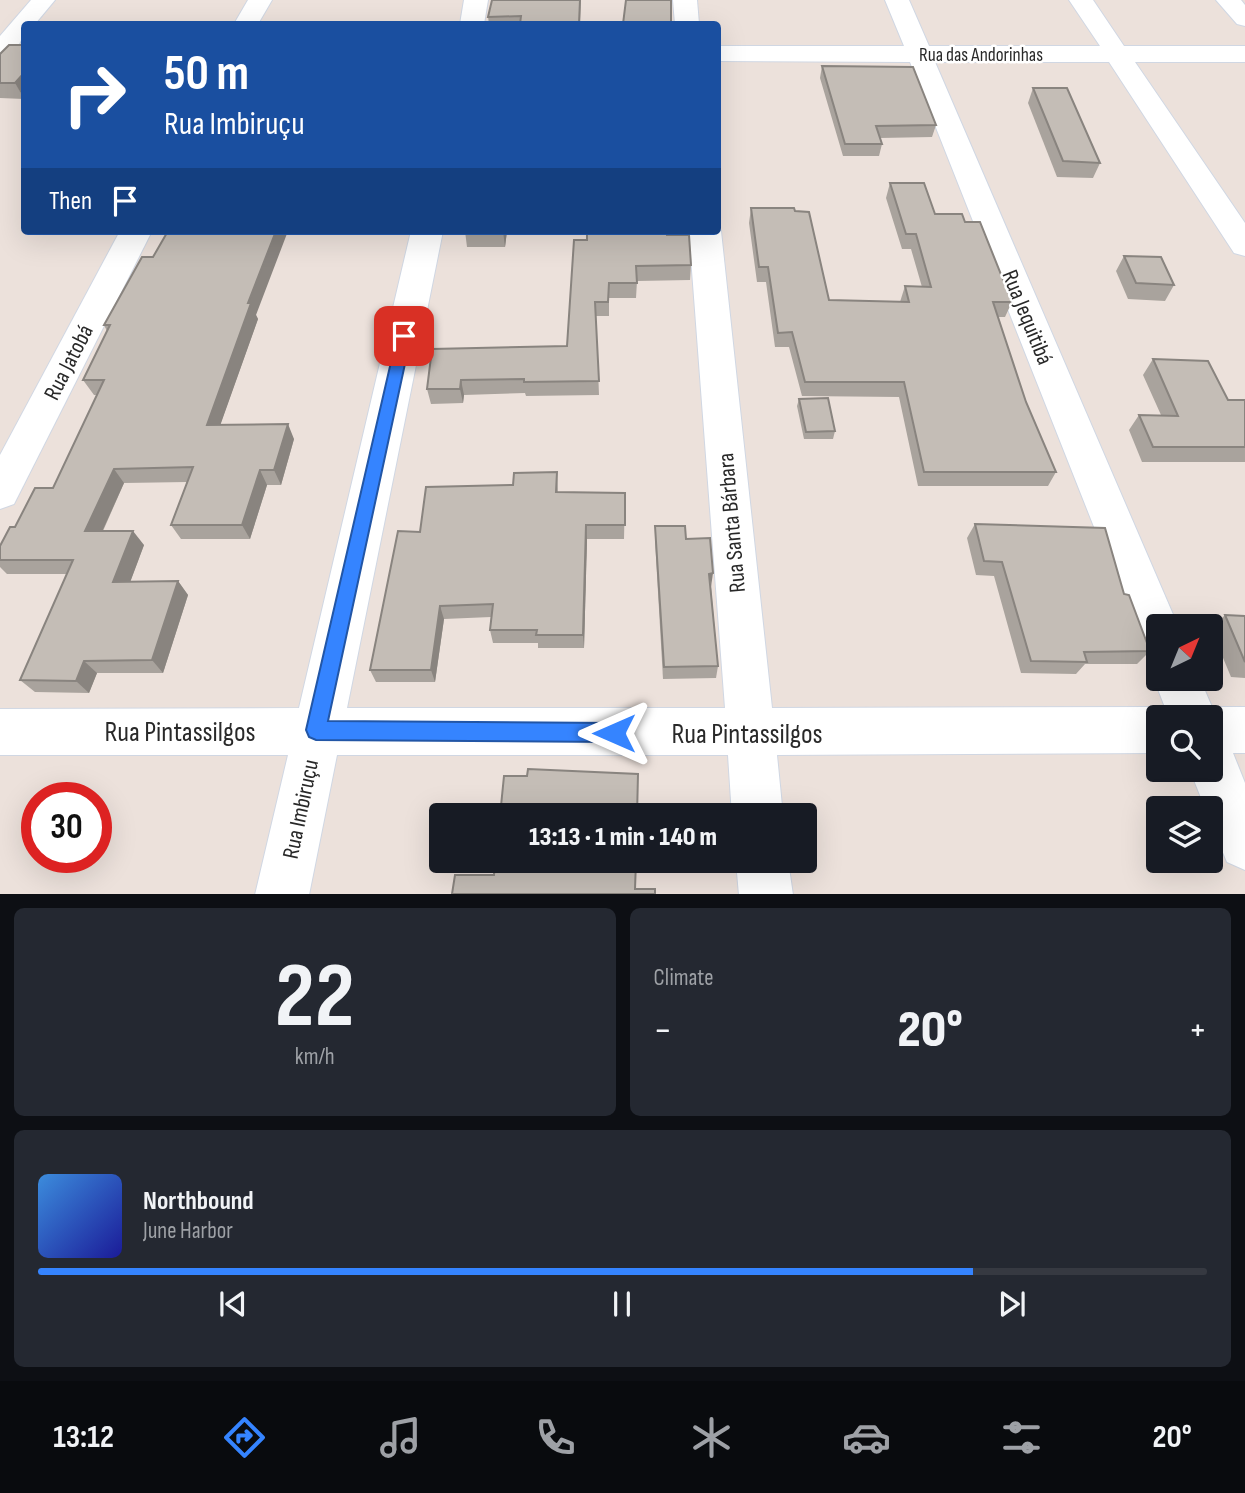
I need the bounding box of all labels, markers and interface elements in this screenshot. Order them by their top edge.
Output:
street label: Rua das Andorinhas [919,44,1043,67]
text: 50 m [164,45,249,104]
icon: right [49,49,140,140]
text: Rua Imbiruçu [164,105,305,144]
icon: arrive [106,182,144,220]
text: Then [49,186,92,217]
street label: Rua Jequitibá [995,266,1059,369]
pin [374,306,434,366]
icon: arrive [385,317,423,355]
street label: Rua Jatobá [38,320,100,405]
street label: Rua Santa Bárbara [712,452,752,594]
north arrow [1146,614,1223,691]
map controls [1146,614,1223,873]
position arrow [577,696,651,770]
button: search [1146,705,1223,782]
street label: Rua Pintassilgos [104,716,256,749]
street label: Rua Pintassilgos [671,718,823,751]
street label: Rua Imbiruçu [277,757,325,862]
speed limit sign: 30 [21,782,112,873]
button: layers [1146,796,1223,873]
text: 13:13 · 1 min · 140 m [529,822,717,853]
text: 22 [275,943,355,1052]
text: Climate [654,964,713,992]
text: 20° [898,999,963,1062]
text: − [654,1008,672,1053]
text: + [1188,1008,1207,1053]
text: km/h [295,1043,335,1071]
text: Northbound [143,1186,254,1217]
text: June Harbor [143,1217,233,1245]
icon: previous [214,1285,252,1323]
icon: pause [603,1285,641,1323]
icon: next [993,1285,1031,1323]
icon: directions [220,1413,269,1462]
icon: music [376,1413,425,1462]
icon: phone [531,1413,580,1462]
icon: climate [687,1413,736,1462]
icon: car [842,1413,891,1462]
icon: filters [997,1413,1046,1462]
text: 13:12 [53,1418,114,1457]
text: 20° [1153,1418,1192,1457]

